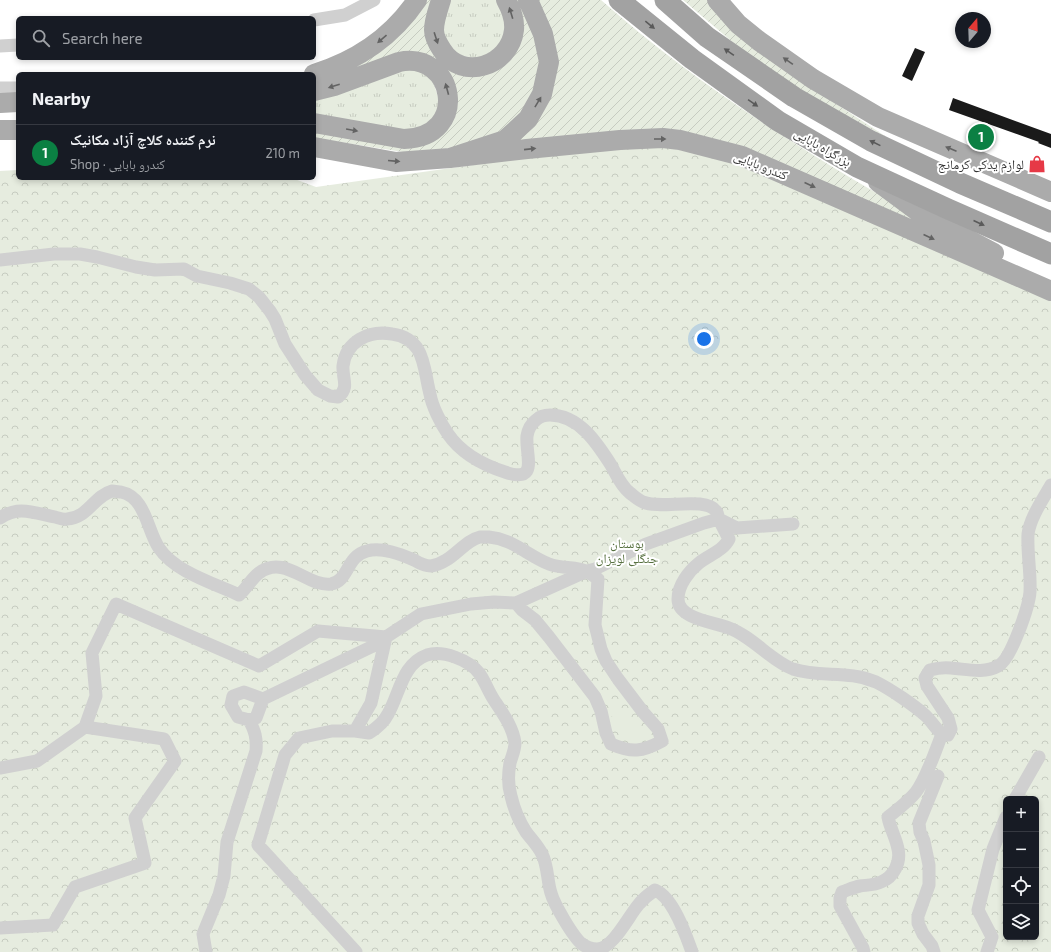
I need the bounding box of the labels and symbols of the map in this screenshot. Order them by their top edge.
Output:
one-way arrow [508,6,514,18]
north arrow [955,12,991,48]
one-way arrow [644,20,655,29]
one-way arrow [433,32,439,44]
one-way arrow [377,35,387,44]
one-way arrow [724,48,735,56]
one-way arrow [782,57,793,66]
one-way arrow [443,82,449,95]
one-way arrow [327,83,339,89]
one-way arrow [534,97,542,107]
one-way arrow [748,99,759,107]
pin: 1 [968,122,994,152]
street label: بزرگراه بابایی [791,124,854,171]
one-way arrow [346,127,359,133]
one-way arrow [654,136,667,142]
one-way arrow [869,140,881,146]
one-way arrow [524,145,536,152]
one-way arrow [944,146,956,152]
street label: کندرو بابایی [731,147,791,184]
shop icon: لوازم یدکی کرمانج [1027,154,1047,174]
place label: لوازم یدکی کرمانج [938,156,1024,174]
one-way arrow [388,157,400,164]
one-way arrow [804,182,815,188]
one-way arrow [973,219,985,226]
one-way arrow [923,235,935,241]
your location [694,329,714,349]
park label: بوستان جنگلی لویزان [596,535,658,567]

